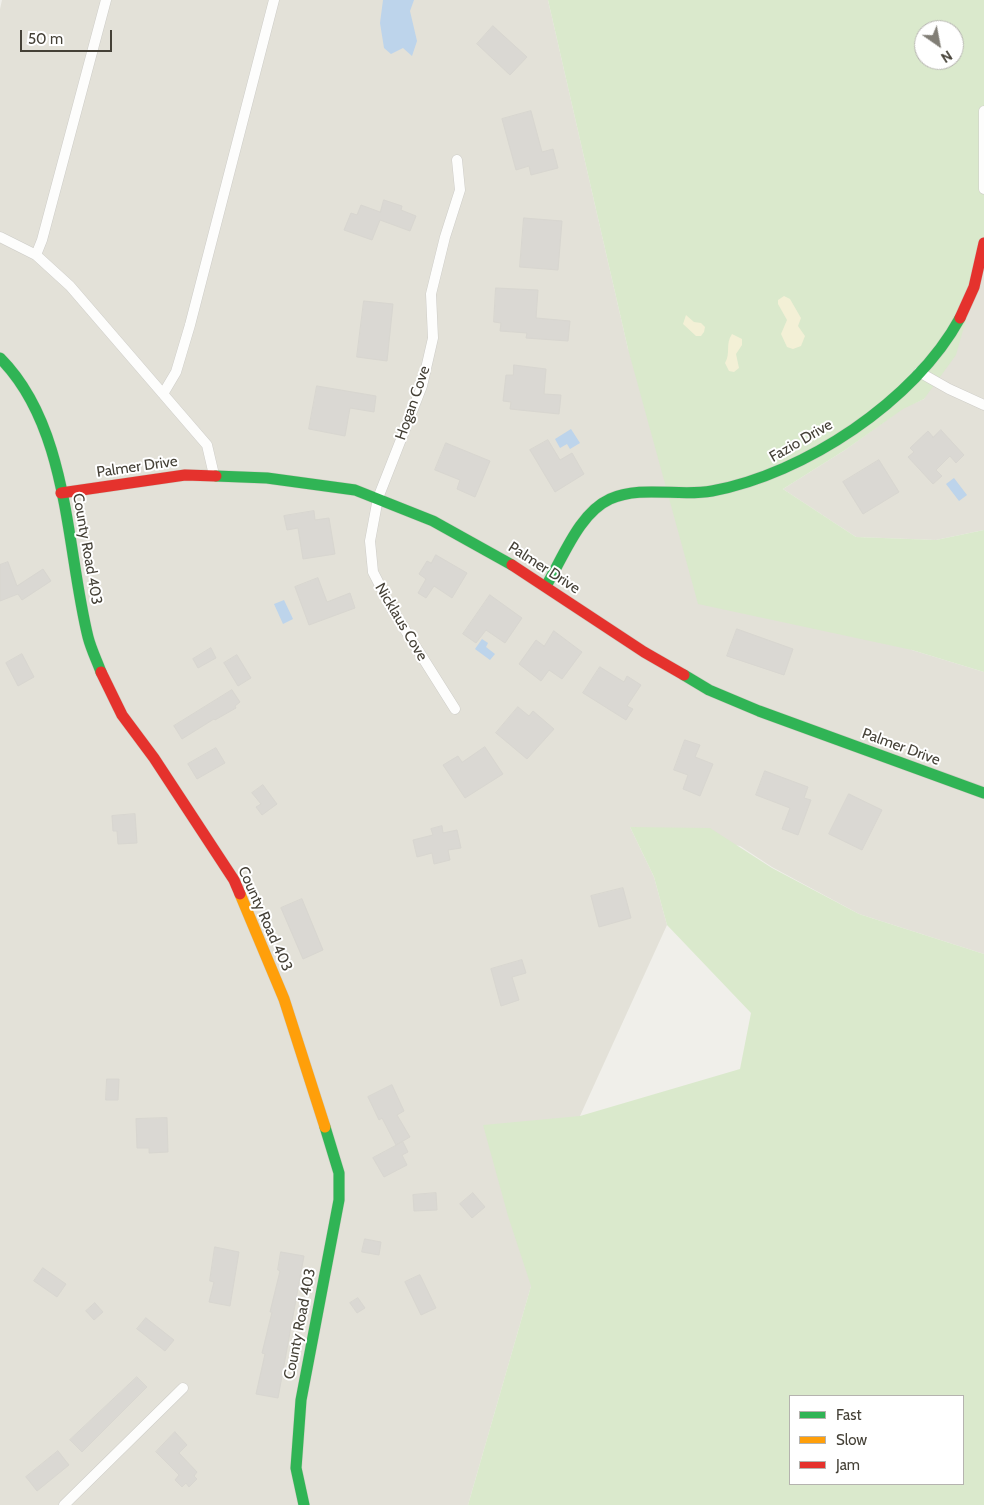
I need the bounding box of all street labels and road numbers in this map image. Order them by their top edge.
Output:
street label: Hogan Cove [392,364,434,442]
street label: Fazio Drive [766,416,836,466]
street label: Palmer Drive [95,452,179,482]
street label: County Road 403 [68,492,106,606]
street label: Palmer Drive [505,538,583,598]
street label: Nicklaus Cove [371,580,431,664]
street label: Palmer Drive [860,725,942,769]
street label: County Road 403 [234,864,296,974]
street label: County Road 403 [280,1267,320,1381]

